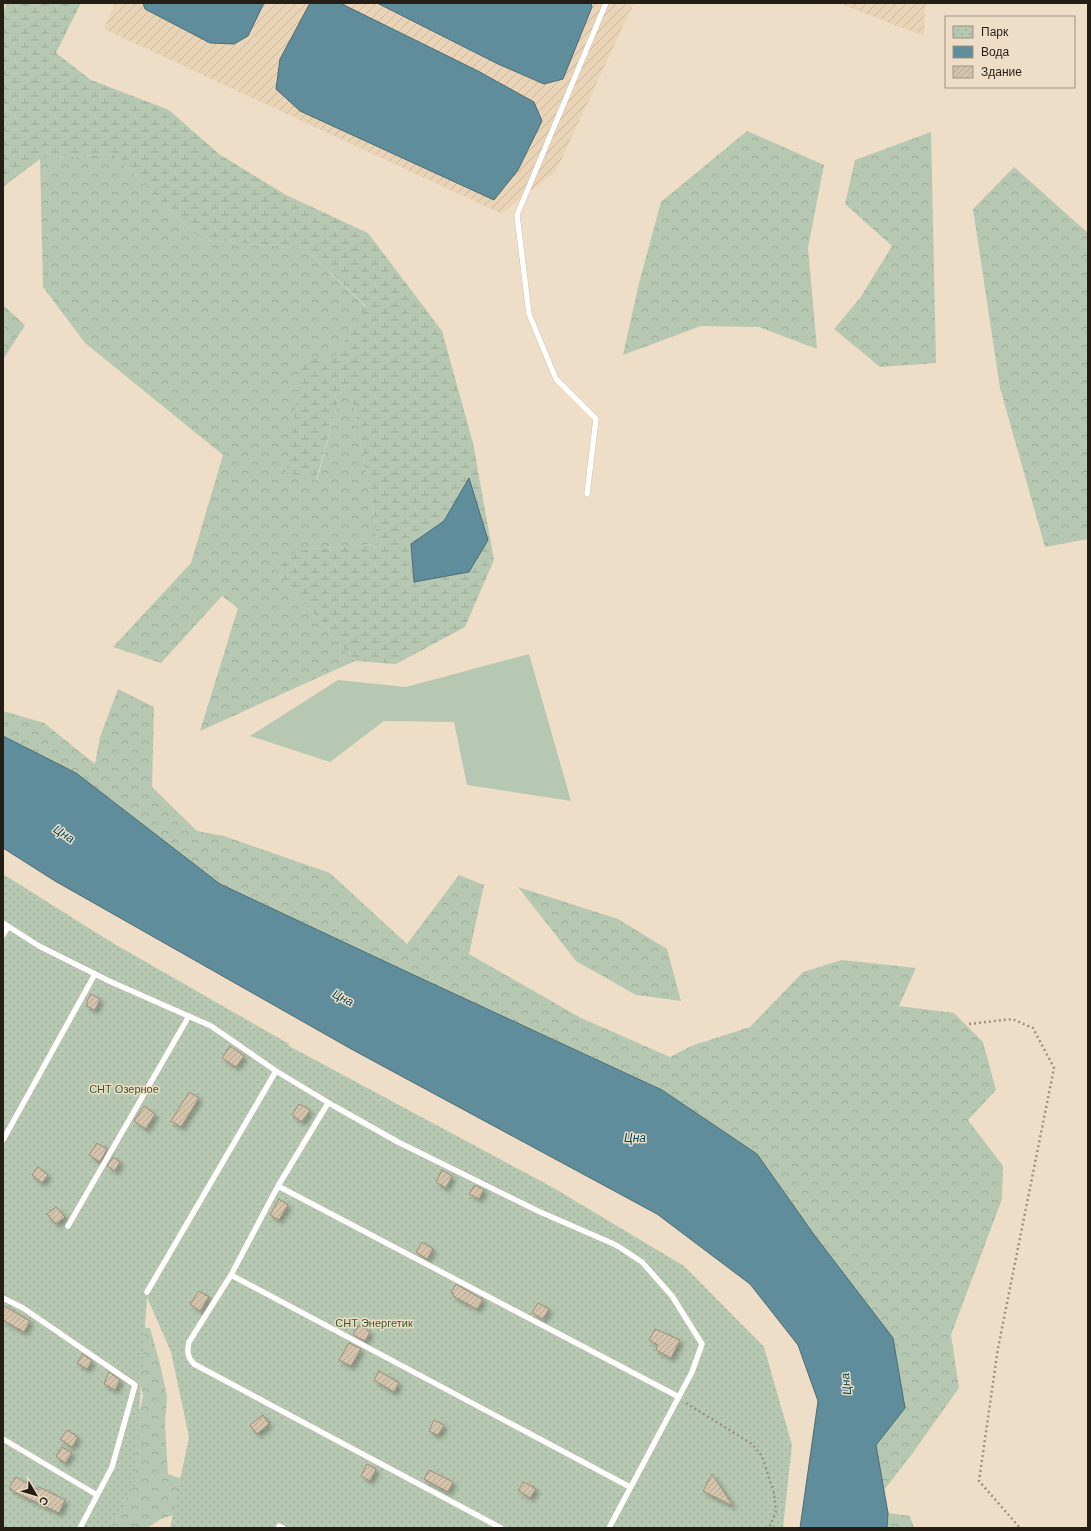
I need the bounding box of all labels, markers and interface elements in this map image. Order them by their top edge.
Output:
legend [945,16,1075,88]
text: Парк [981,25,1009,39]
text: Вода [981,45,1009,59]
text: Здание [981,65,1022,79]
water label: Цна [51,822,77,846]
water label: Цна [330,987,356,1009]
park label: СНТ Озерное [89,1083,159,1095]
water label: Цна [624,1131,646,1145]
park label: СНТ Энергетик [335,1317,413,1329]
water label: Цна [838,1372,854,1396]
north arrow [16,1475,56,1515]
text: С [37,1494,51,1508]

